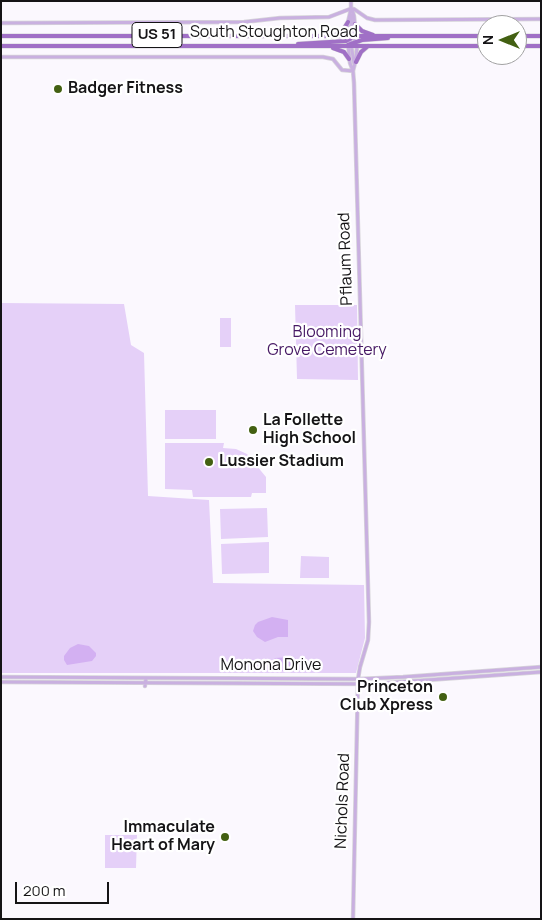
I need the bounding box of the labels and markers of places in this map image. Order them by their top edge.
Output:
place label: Badger Fitness [68,79,183,99]
marker: Badger Fitness [52,83,64,95]
place label: La Follette High School [263,411,356,449]
marker: La Follette High School [247,424,259,436]
place label: Lussier Stadium [219,452,344,472]
marker: Lussier Stadium [203,456,215,468]
place label: Princeton Club Xpress [340,678,433,716]
marker: Princeton Club Xpress [437,691,449,703]
place label: Immaculate Heart of Mary [111,818,215,856]
marker: Immaculate Heart of Mary [219,831,231,843]

